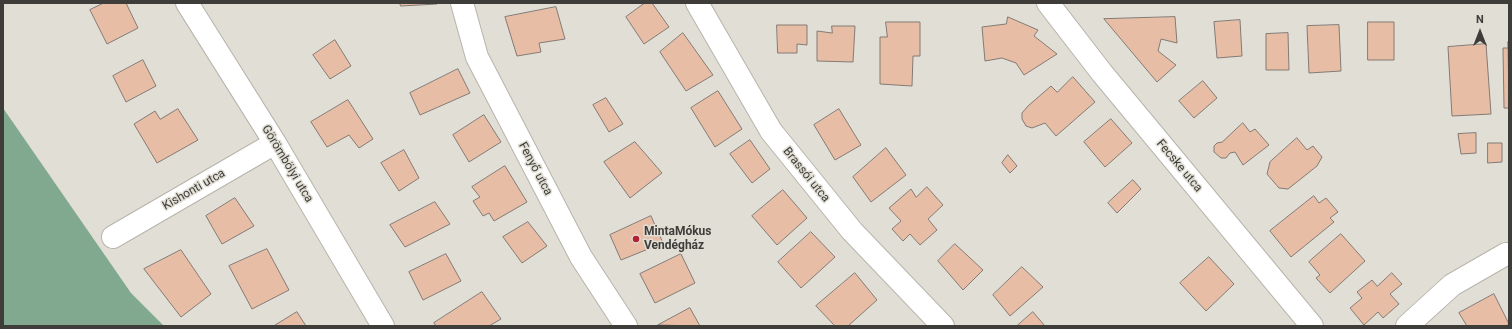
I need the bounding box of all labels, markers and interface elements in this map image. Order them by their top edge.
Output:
north arrow [1460,12,1500,52]
text: N [1476,13,1484,26]
street label: Görömbölyi utca [258,123,316,205]
street label: Fecske utca [1153,137,1205,195]
street label: Fenyő utca [515,140,555,198]
street label: Brassói utca [780,145,832,205]
street label: Kishonti utca [160,166,228,214]
place label: MintaMókus Vendégház [644,225,711,253]
marker: MintaMókus Vendégház [631,234,641,244]

